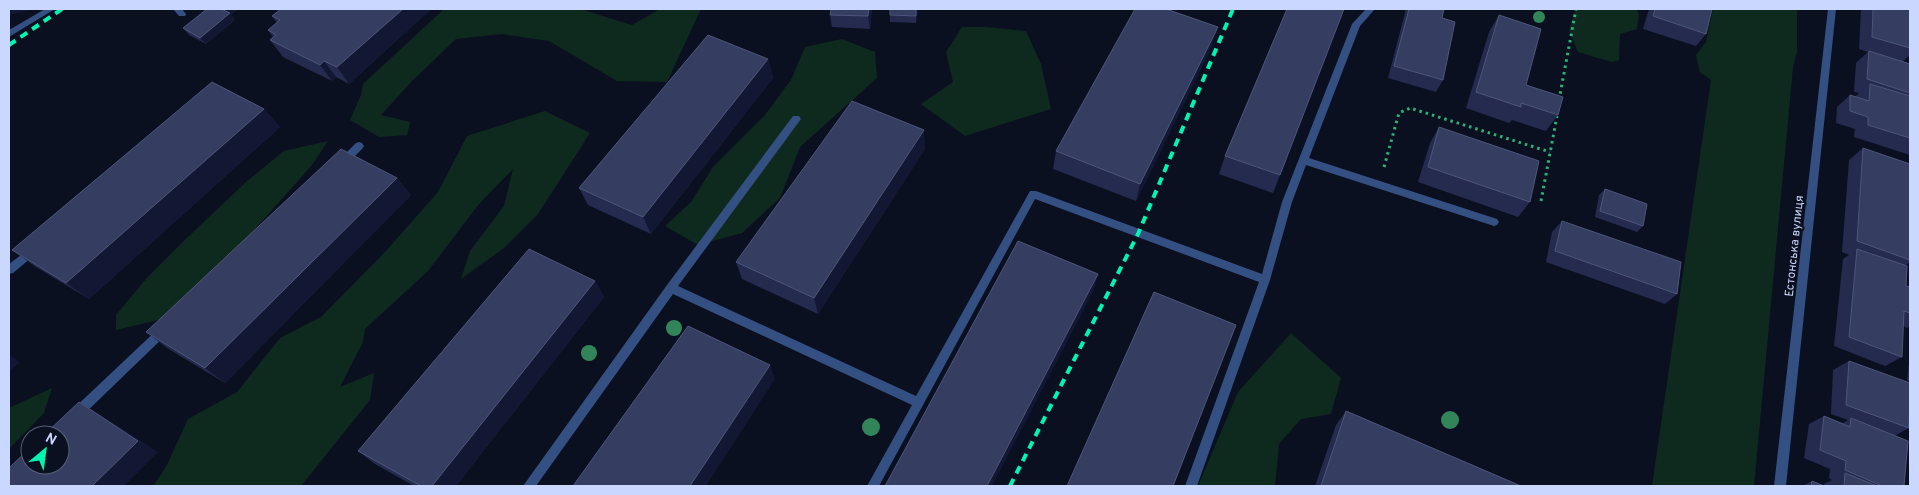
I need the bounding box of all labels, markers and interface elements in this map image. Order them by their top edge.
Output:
street label: Естонська вулиця [1782,195,1808,298]
north arrow [20,425,70,475]
text: N [42,430,59,450]

